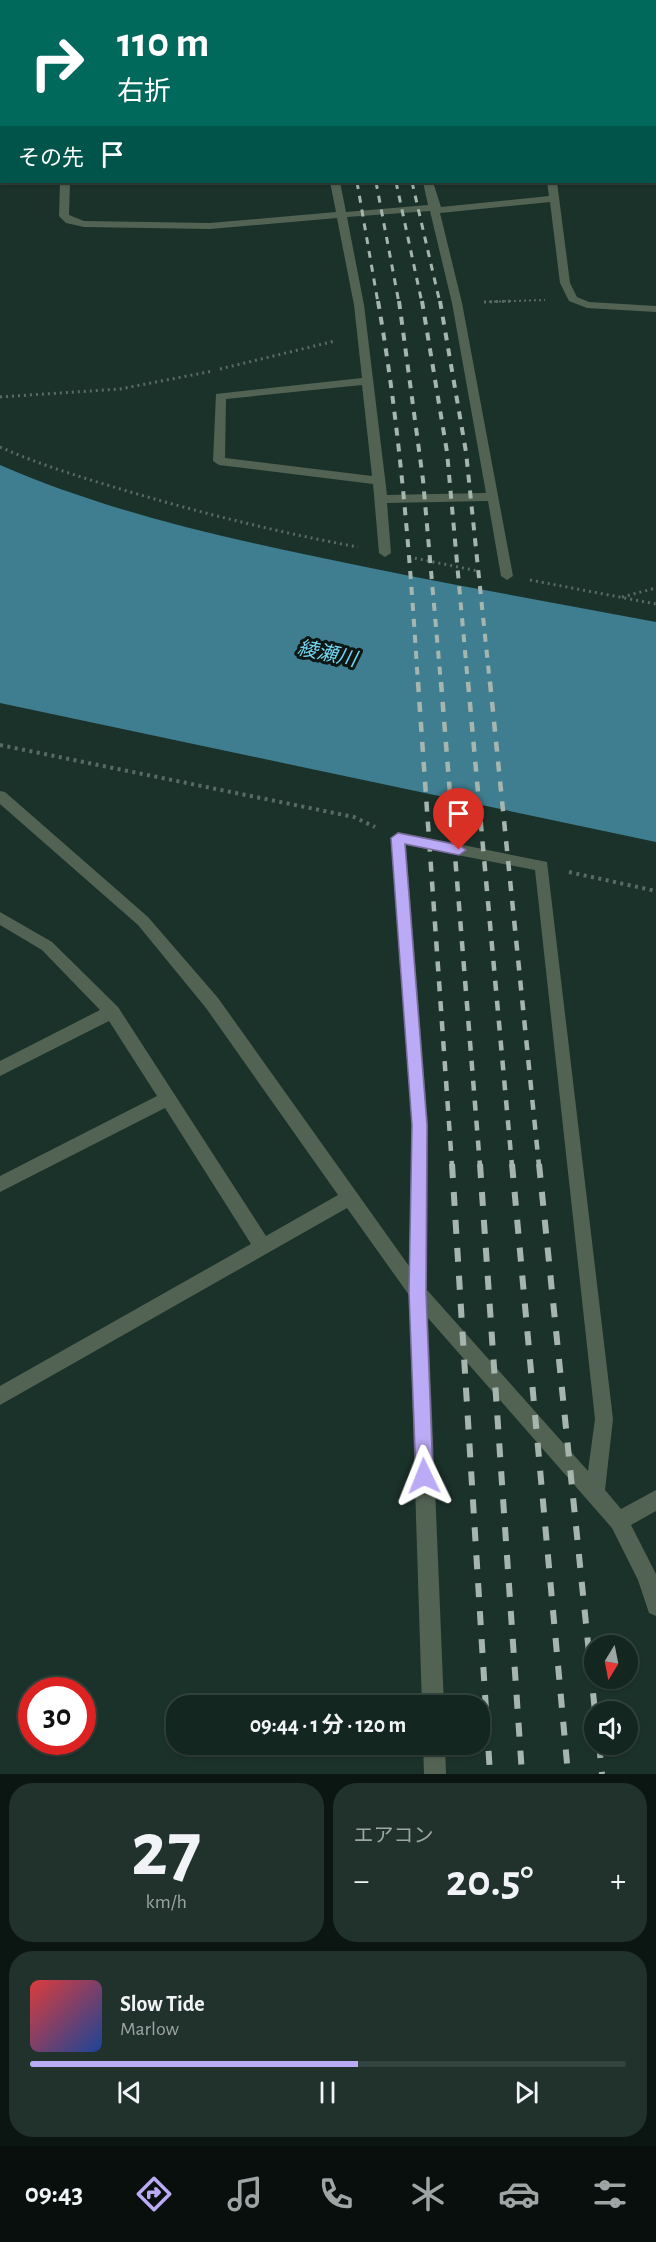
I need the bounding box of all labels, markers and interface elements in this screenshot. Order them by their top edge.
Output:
text: 110 m [117,22,209,64]
icon: right [18,24,96,102]
text: 右折 [117,78,171,105]
icon: arrive [96,138,129,171]
text: その先 [18,147,84,169]
water label: 綾瀬川 [296,637,361,670]
pin [433,788,484,850]
icon: arrive [442,797,475,830]
position arrow [392,1444,456,1508]
north arrow [584,1635,638,1689]
map controls [584,1635,638,1755]
speed limit sign: 30 [18,1677,96,1755]
button: sound [584,1701,638,1755]
text: 09:44 · 1 分 · 120 m [250,1714,406,1736]
text: 27 [131,1812,201,1890]
text: エアコン [354,1826,434,1846]
text: 20.5° [446,1859,534,1904]
text: − [354,1865,369,1898]
text: + [610,1865,626,1898]
text: km/h [146,1892,187,1912]
text: Slow Tide [120,1993,205,2015]
text: Marlow [120,2019,179,2039]
icon: previous [113,2076,146,2109]
icon: pause [311,2076,344,2109]
icon: next [510,2076,543,2109]
icon: directions [133,2173,175,2215]
icon: music [224,2173,266,2215]
icon: phone [315,2173,357,2215]
icon: climate [407,2173,449,2215]
icon: car [498,2173,540,2215]
icon: filters [589,2173,631,2215]
text: 09:43 [25,2180,83,2207]

